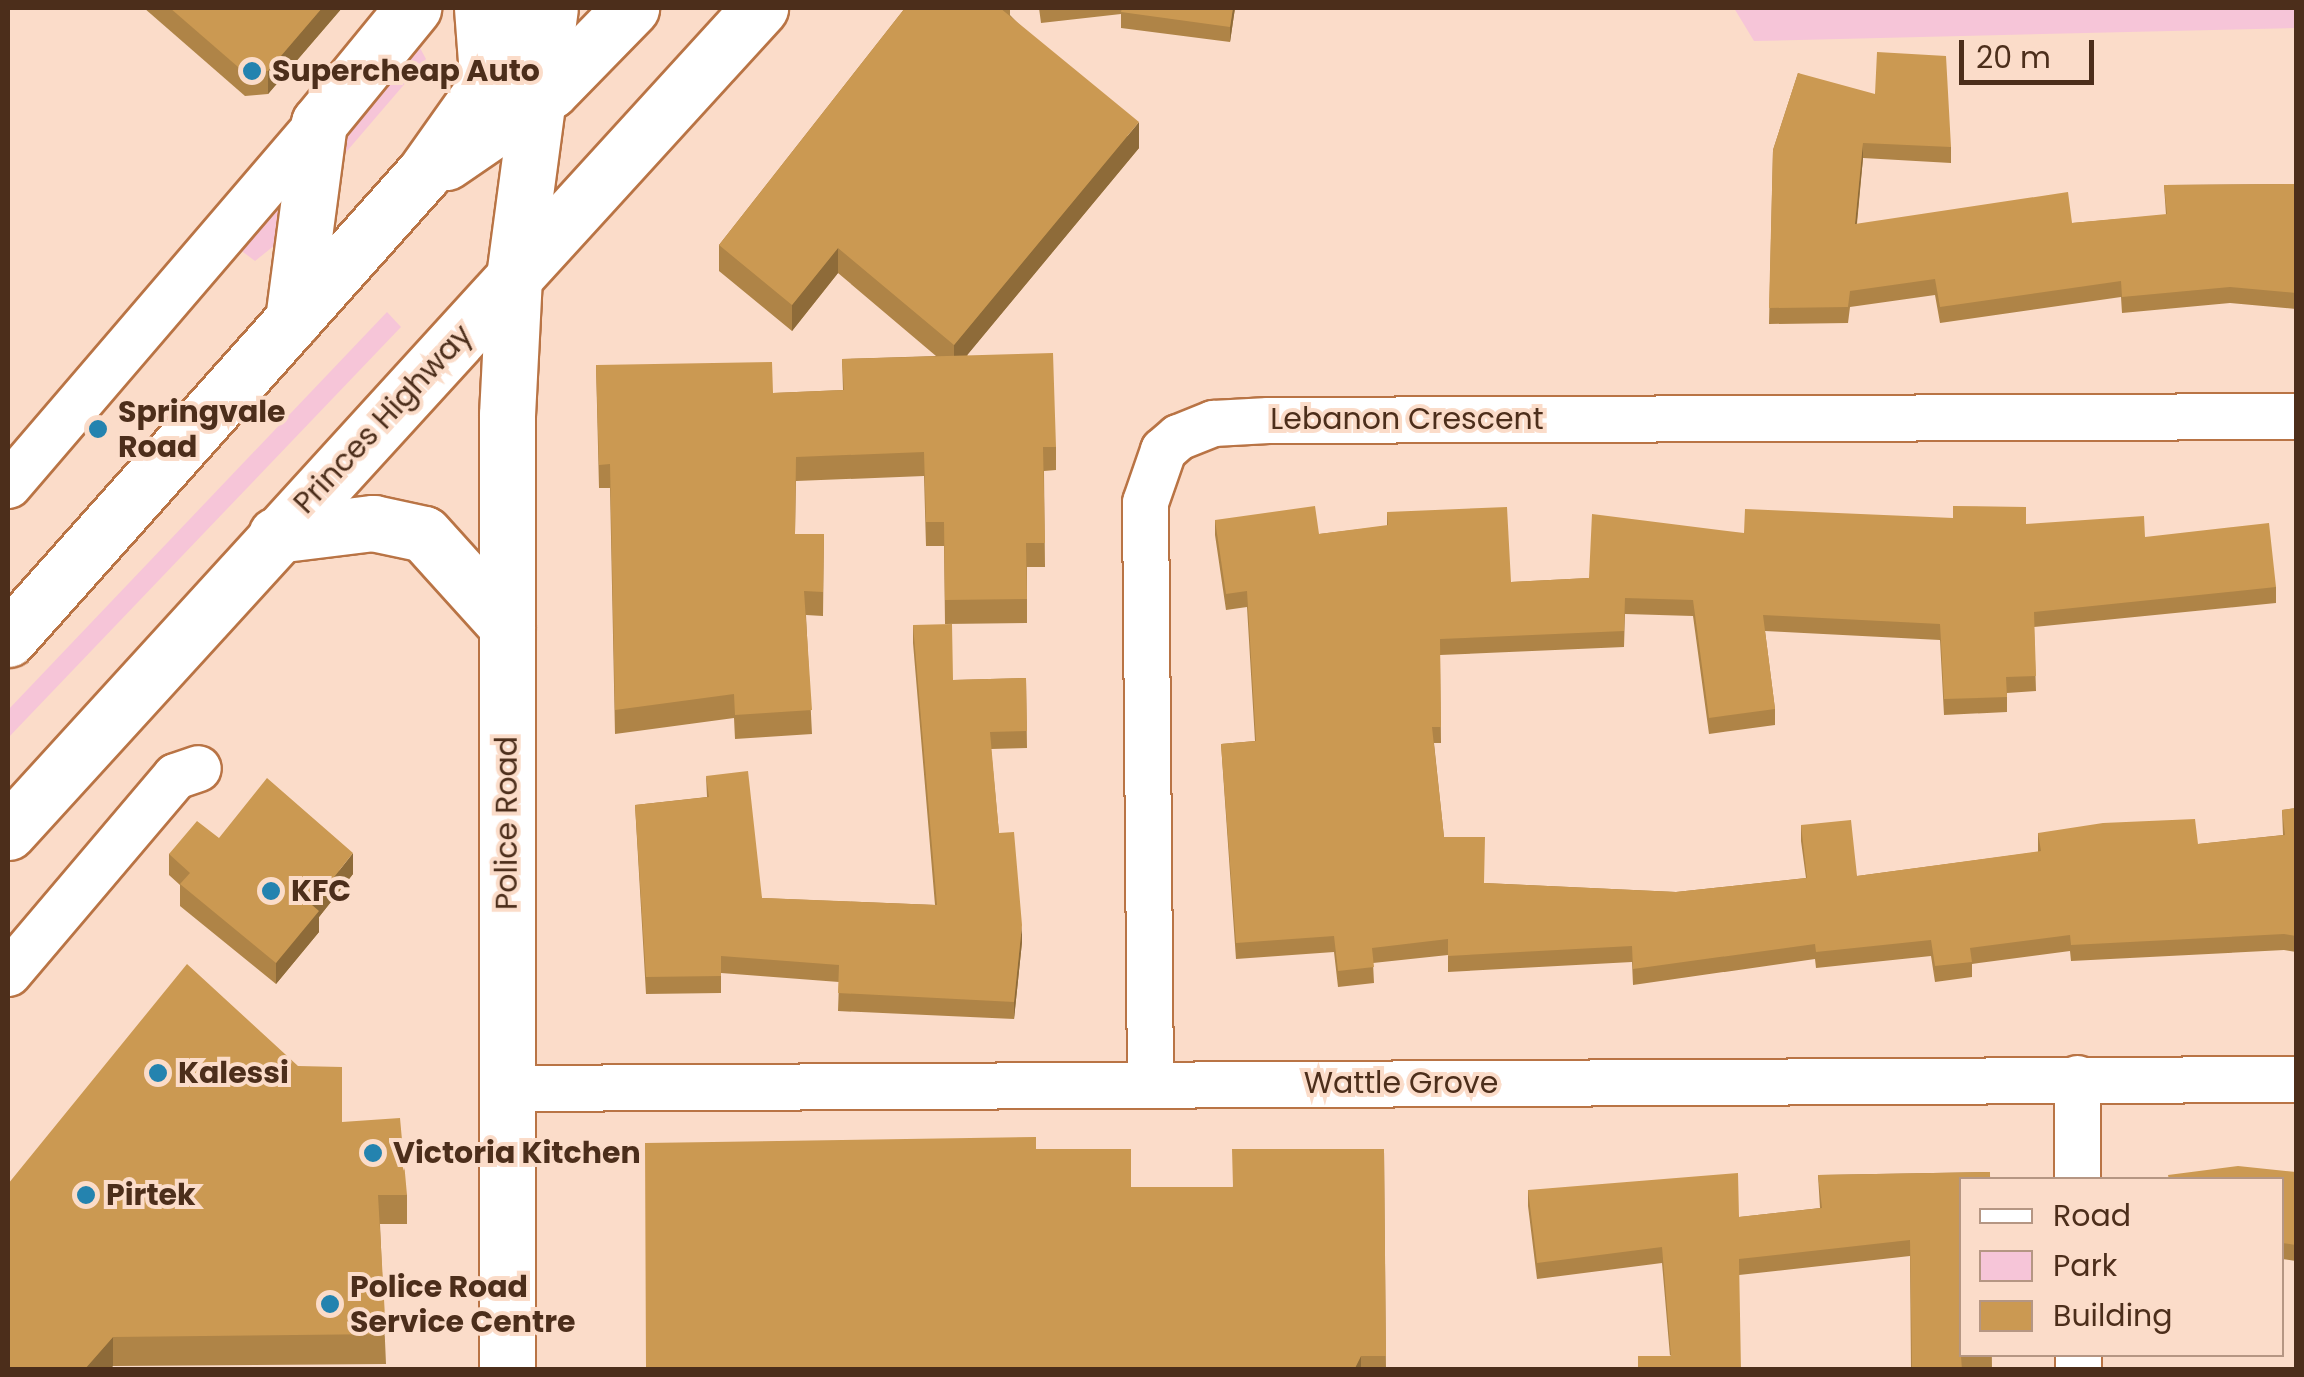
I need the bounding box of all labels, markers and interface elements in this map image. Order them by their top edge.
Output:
scale bar [1964,20,2099,82]
text: 20 m [1976,36,2051,79]
place label: Supercheap Auto [272,53,540,89]
marker: Supercheap Auto [241,60,263,82]
street label: Princes Highway [286,317,480,521]
place label: Springvale Road [118,394,286,464]
street label: Lebanon Crescent [1270,401,1544,437]
marker: Springvale Road [87,418,109,440]
street label: Police Road [489,736,525,910]
place label: KFC [291,873,351,909]
marker: KFC [260,880,282,902]
place label: Kalessi [178,1055,289,1091]
marker: Kalessi [147,1062,169,1084]
street label: Wattle Grove [1304,1065,1498,1101]
place label: Victoria Kitchen [393,1135,641,1171]
marker: Victoria Kitchen [362,1142,384,1164]
place label: Pirtek [106,1177,196,1213]
legend [1959,1177,2284,1357]
marker: Pirtek [75,1184,97,1206]
text: Road [2053,1194,2131,1237]
text: Park [2053,1244,2117,1287]
place label: Police Road Service Centre [350,1269,575,1340]
marker: Police Road Service Centre [319,1293,341,1315]
text: Building [2053,1294,2173,1337]

